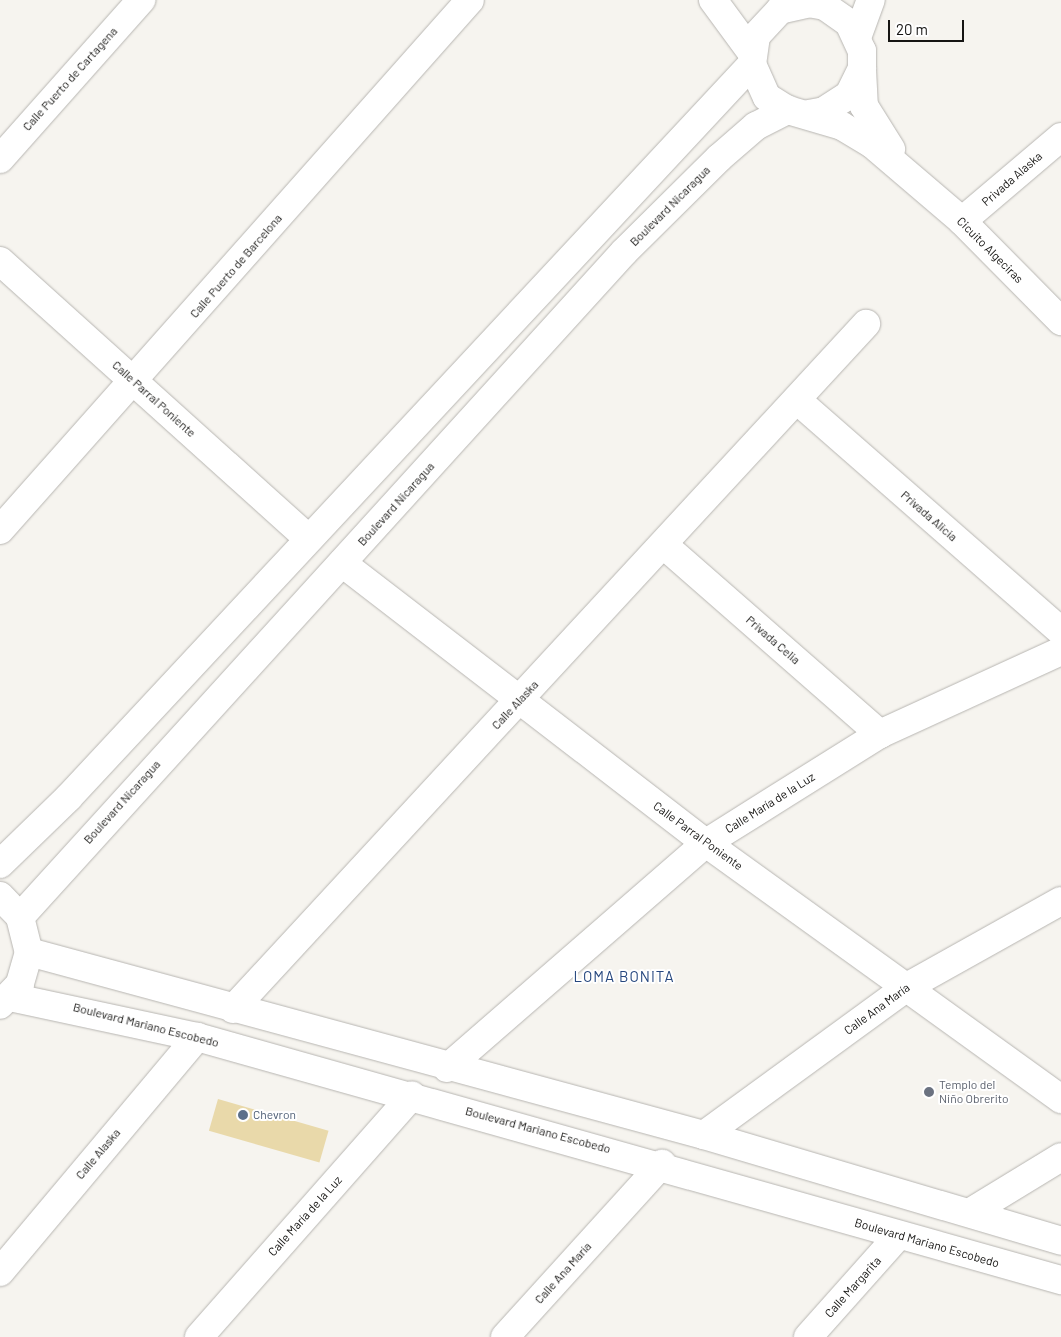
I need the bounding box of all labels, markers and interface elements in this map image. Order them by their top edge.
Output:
scale bar [891,10,967,42]
text: 20 m [896,20,928,38]
street label: Calle Puerto de Cartagena [20,24,120,134]
street label: Privada Alaska [979,149,1045,209]
street label: Boulevard Nicaragua [627,163,713,249]
street label: Calle Puerto de Barcelona [187,211,285,321]
street label: Cicuito Algeciras [954,214,1026,286]
street label: Calle Parral Poniente [109,358,199,440]
street label: Boulevard Nicaragua [355,459,437,549]
street label: Privada Alicia [898,488,960,544]
street label: Privada Celia [743,613,803,667]
street label: Calle Alaska [489,678,541,732]
street label: Boulevard Nicaragua [81,757,163,847]
street label: Calle María de la Luz [722,770,818,836]
street label: Calle Parral Poniente [650,799,746,873]
district label: LOMA BONITA [572,968,676,986]
street label: Calle Ana María [841,980,913,1038]
street label: Boulevard Mariano Escobedo [72,1000,220,1050]
place label: Templo del Niño Obrerito [939,1078,1008,1106]
marker: Templo del Niño Obrerito [923,1086,935,1098]
street label: Boulevard Mariano Escobedo [464,1104,612,1156]
place label: Chevron [253,1108,296,1122]
marker: Chevron [237,1109,249,1121]
street label: Calle Alaska [73,1126,123,1182]
street label: Calle María de la Luz [265,1173,345,1259]
street label: Boulevard Mariano Escobedo [853,1215,1001,1271]
street label: Calle Ana María [532,1239,594,1307]
street label: Calle Margarita [822,1254,884,1320]

